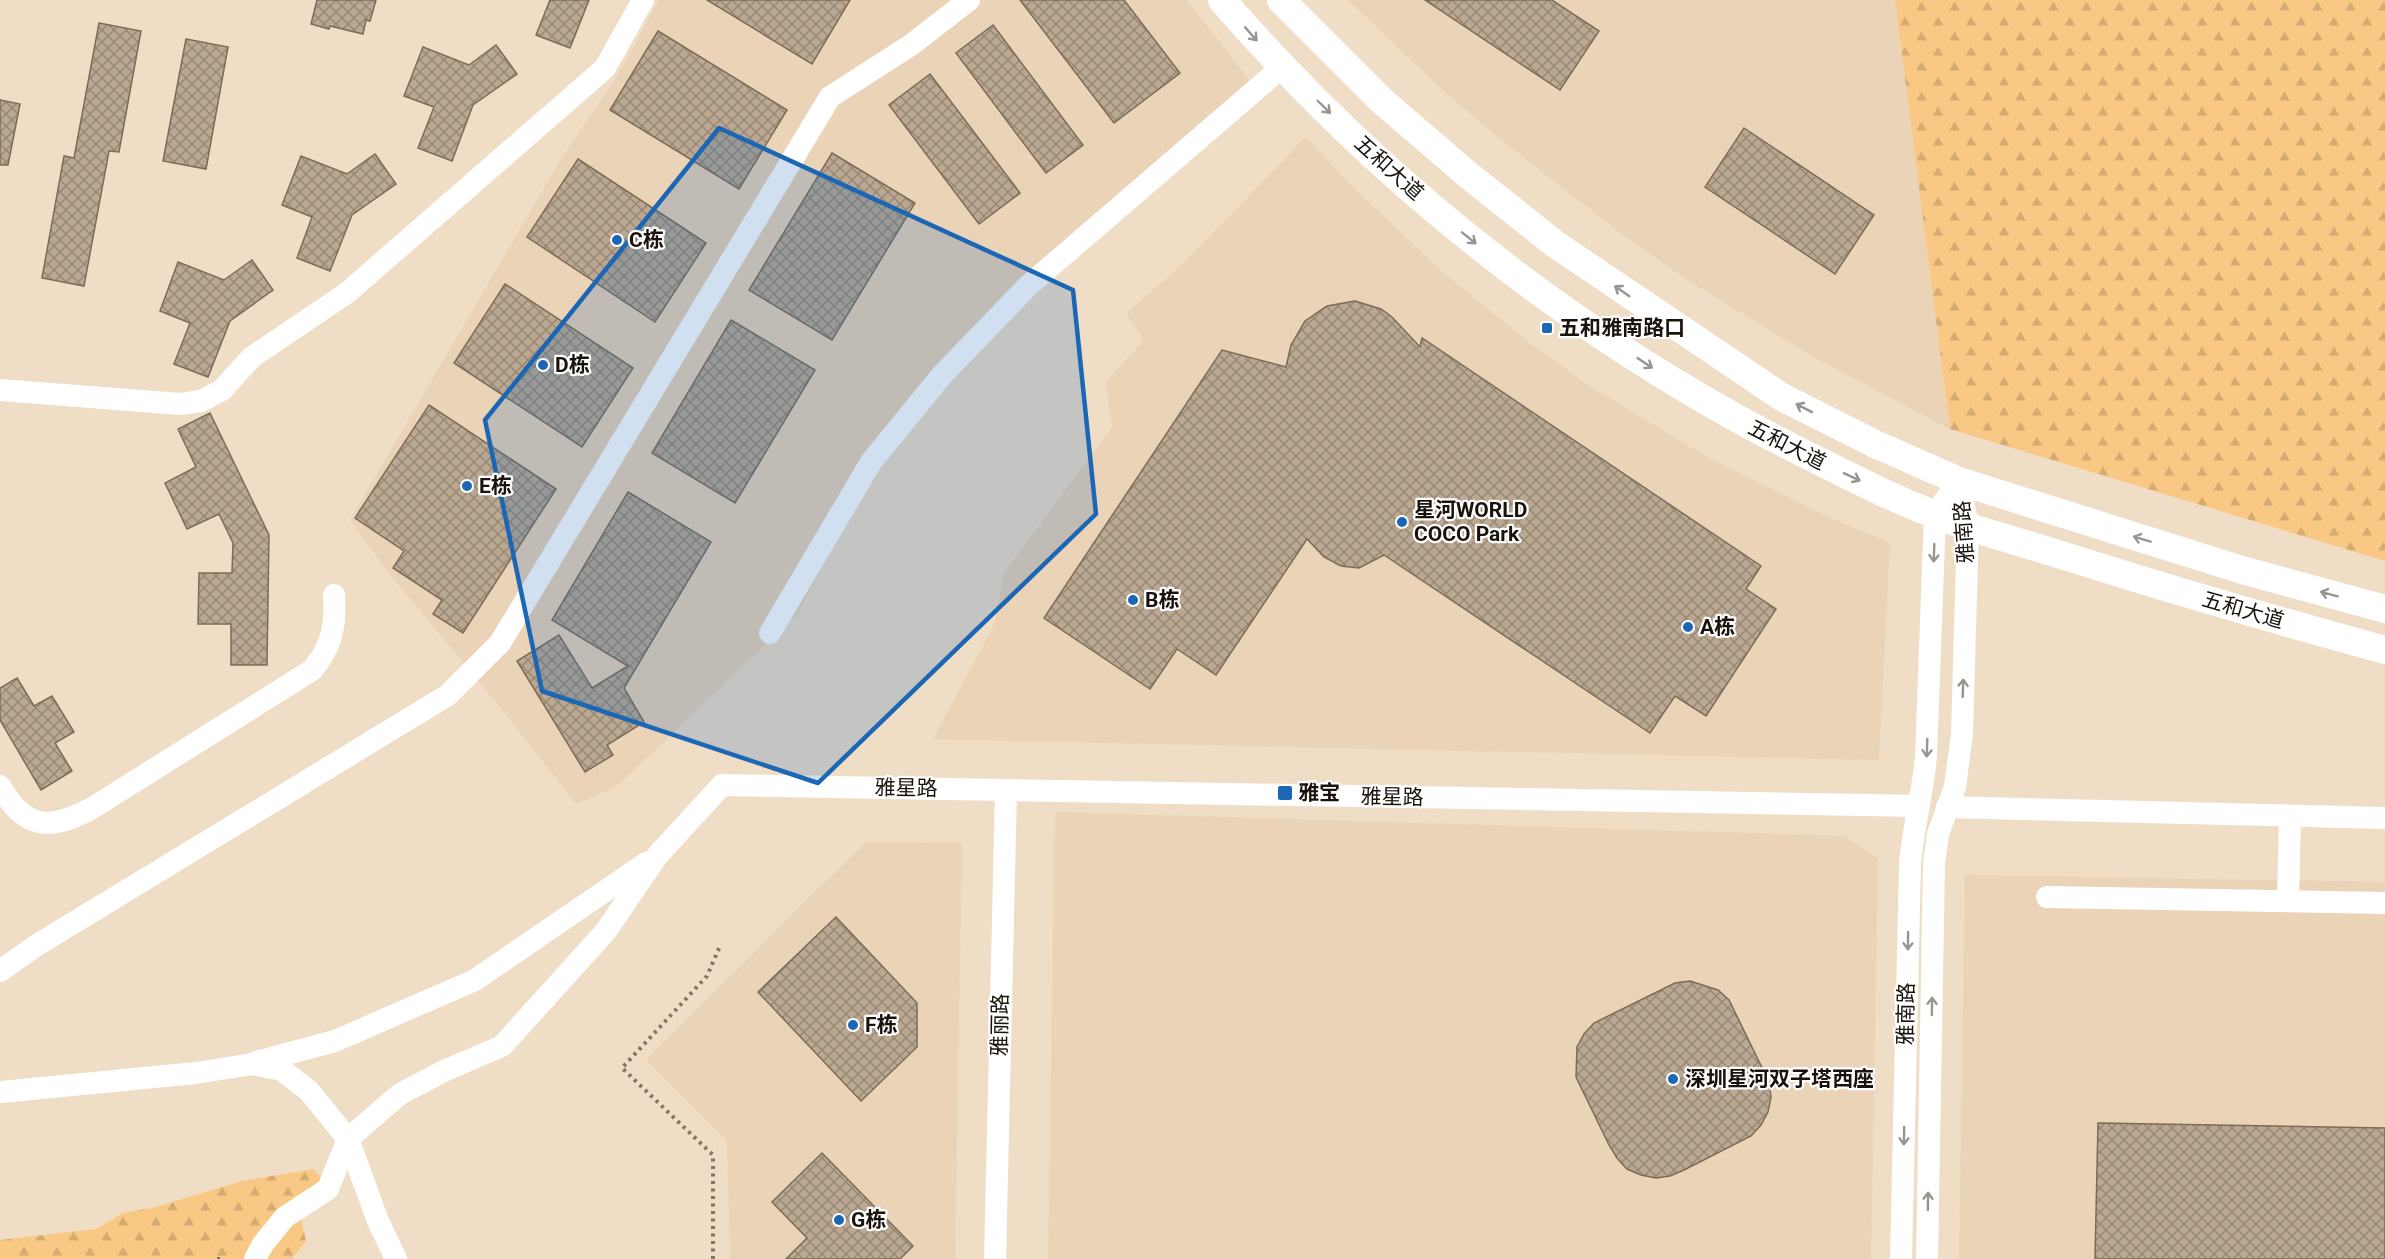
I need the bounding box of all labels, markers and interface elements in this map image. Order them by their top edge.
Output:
one-way arrow [1244,26,1258,41]
one-way arrow [1317,100,1332,114]
street label: 五和大道 [1350,131,1428,205]
place label: C栋 [629,228,664,252]
one-way arrow [1461,231,1477,244]
marker: C栋 [610,233,624,247]
one-way arrow [1615,285,1631,297]
place label: 五和雅南路口 [1559,316,1685,340]
marker: 五和雅南路口 [1540,321,1554,335]
place label: D栋 [555,353,590,377]
one-way arrow [1636,357,1652,369]
marker: D栋 [536,358,550,372]
one-way arrow [1795,402,1813,413]
street label: 五和大道 [1744,415,1830,475]
one-way arrow [1843,472,1861,484]
place label: E栋 [479,474,512,498]
marker: E栋 [460,479,474,493]
place label: 星河WORLD COCO Park [1414,498,1527,546]
street label: 雅南路 [1950,500,1978,564]
marker: 星河WORLD COCO Park [1395,515,1409,529]
one-way arrow [2132,532,2151,543]
one-way arrow [1928,542,1939,562]
street label: 五和大道 [2199,587,2287,633]
one-way arrow [2319,587,2338,599]
place label: B栋 [1145,588,1179,612]
marker: B栋 [1126,593,1140,607]
place label: A栋 [1700,615,1735,639]
marker: A栋 [1681,620,1695,634]
one-way arrow [1957,679,1969,699]
one-way arrow [1921,737,1932,757]
street label: 雅星路 [874,775,938,801]
place label: 雅宝 [1298,781,1340,805]
marker: 雅宝 [1276,784,1294,802]
street label: 雅星路 [1360,784,1424,810]
one-way arrow [1902,931,1914,951]
street label: 雅南路 [1893,982,1919,1046]
street label: 雅丽路 [987,993,1013,1057]
one-way arrow [1926,996,1937,1016]
place label: F栋 [865,1013,898,1037]
marker: F栋 [846,1018,860,1032]
place label: 深圳星河双子塔西座 [1685,1067,1874,1091]
marker: 深圳星河双子塔西座 [1666,1072,1680,1086]
one-way arrow [1898,1126,1910,1146]
one-way arrow [1922,1191,1934,1211]
place label: G栋 [851,1208,886,1232]
marker: G栋 [832,1213,846,1227]

